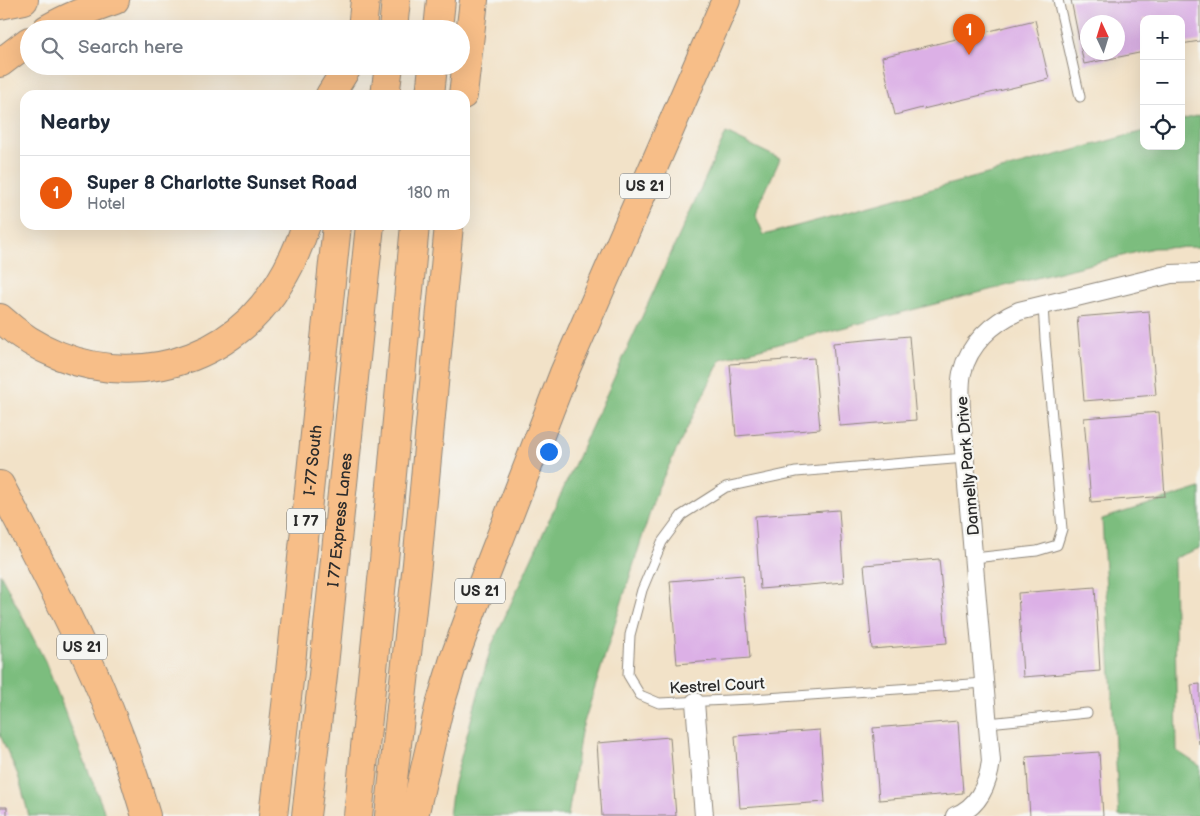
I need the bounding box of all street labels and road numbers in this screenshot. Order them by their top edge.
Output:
road number: US 21 [620,174,670,198]
street label: Dannelly Park Drive [953,395,984,536]
street label: I-77 South [301,424,327,497]
street label: I 77 Express Lanes [324,452,357,588]
road number: I 77 [287,508,325,534]
road number: US 21 [455,578,505,604]
road number: US 21 [57,634,107,660]
street label: Kestrel Court [669,675,765,698]

